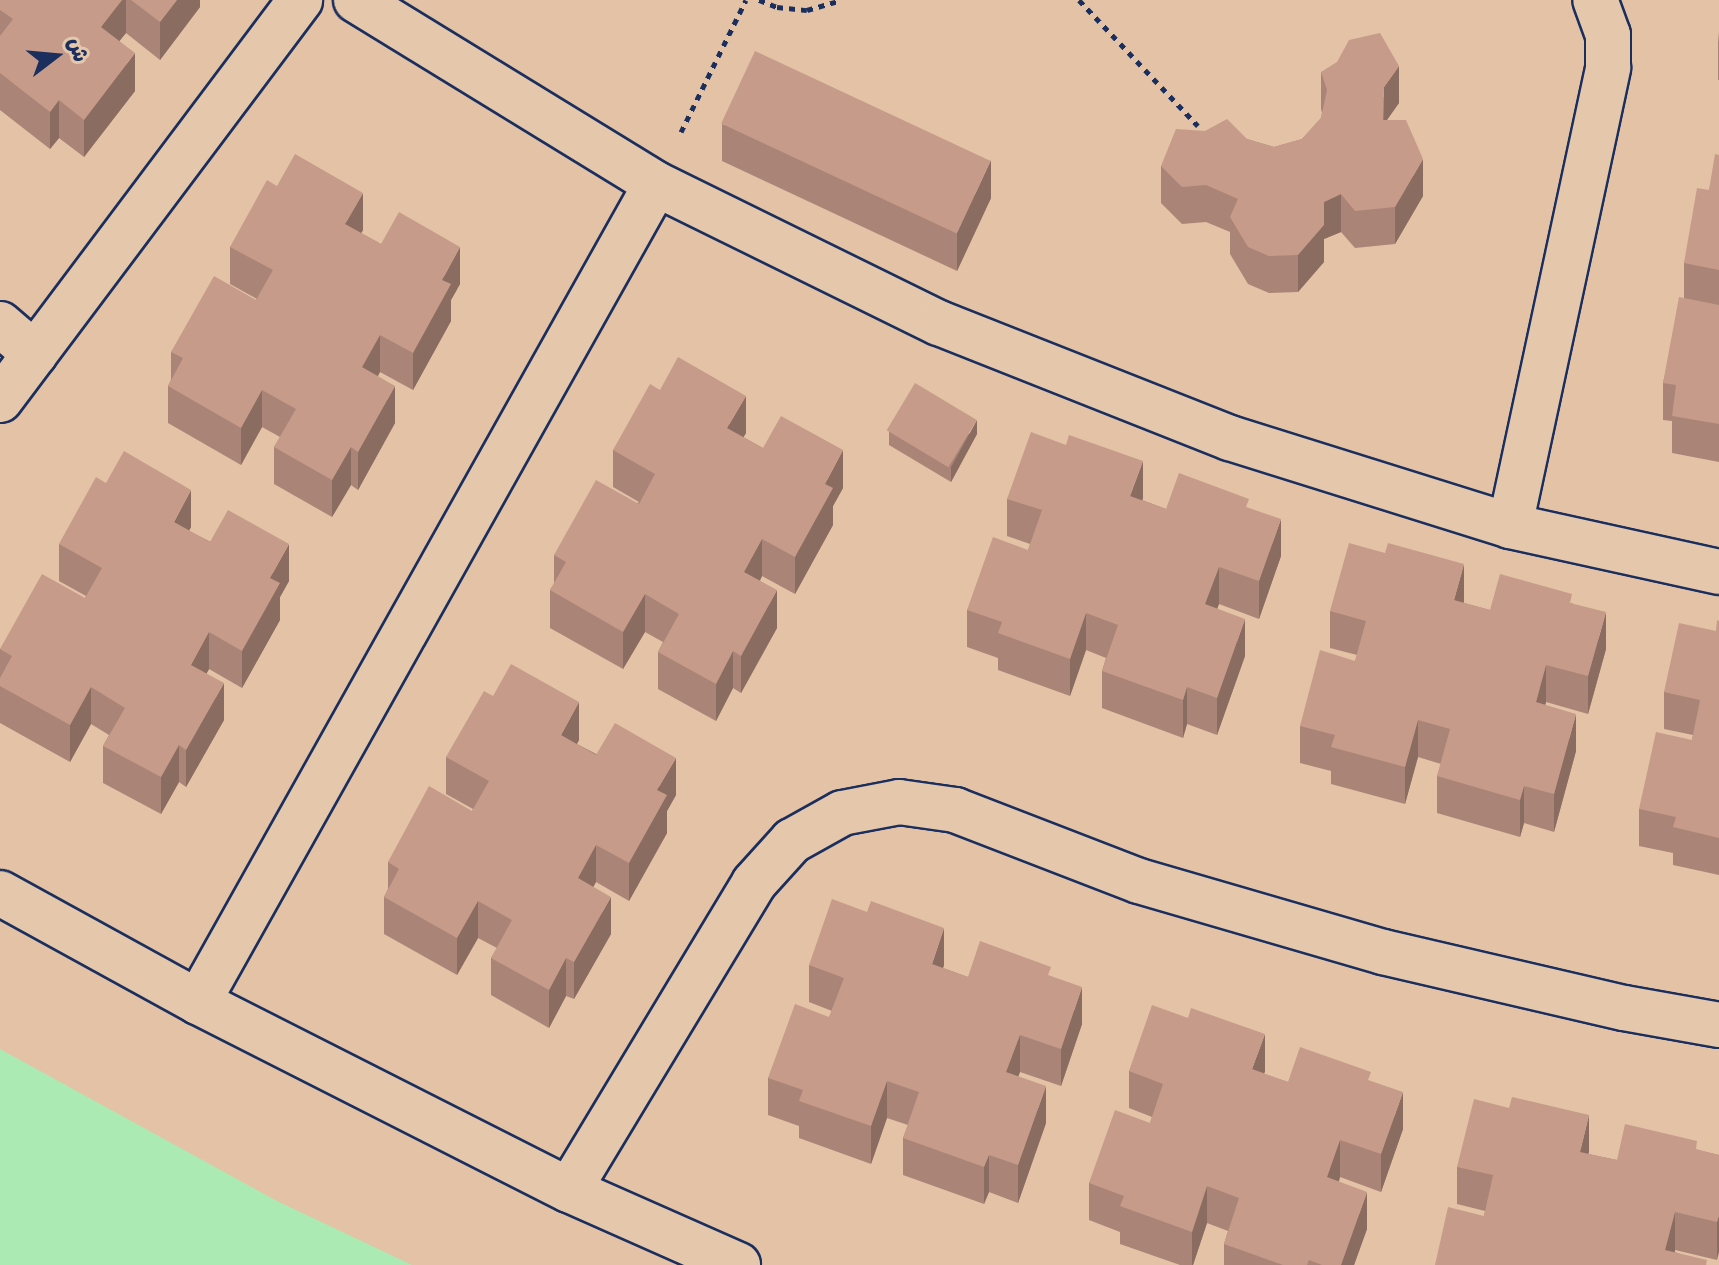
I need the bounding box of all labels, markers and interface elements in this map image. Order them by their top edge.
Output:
north arrow [16,16,96,96]
text: ش [62,34,96,65]

